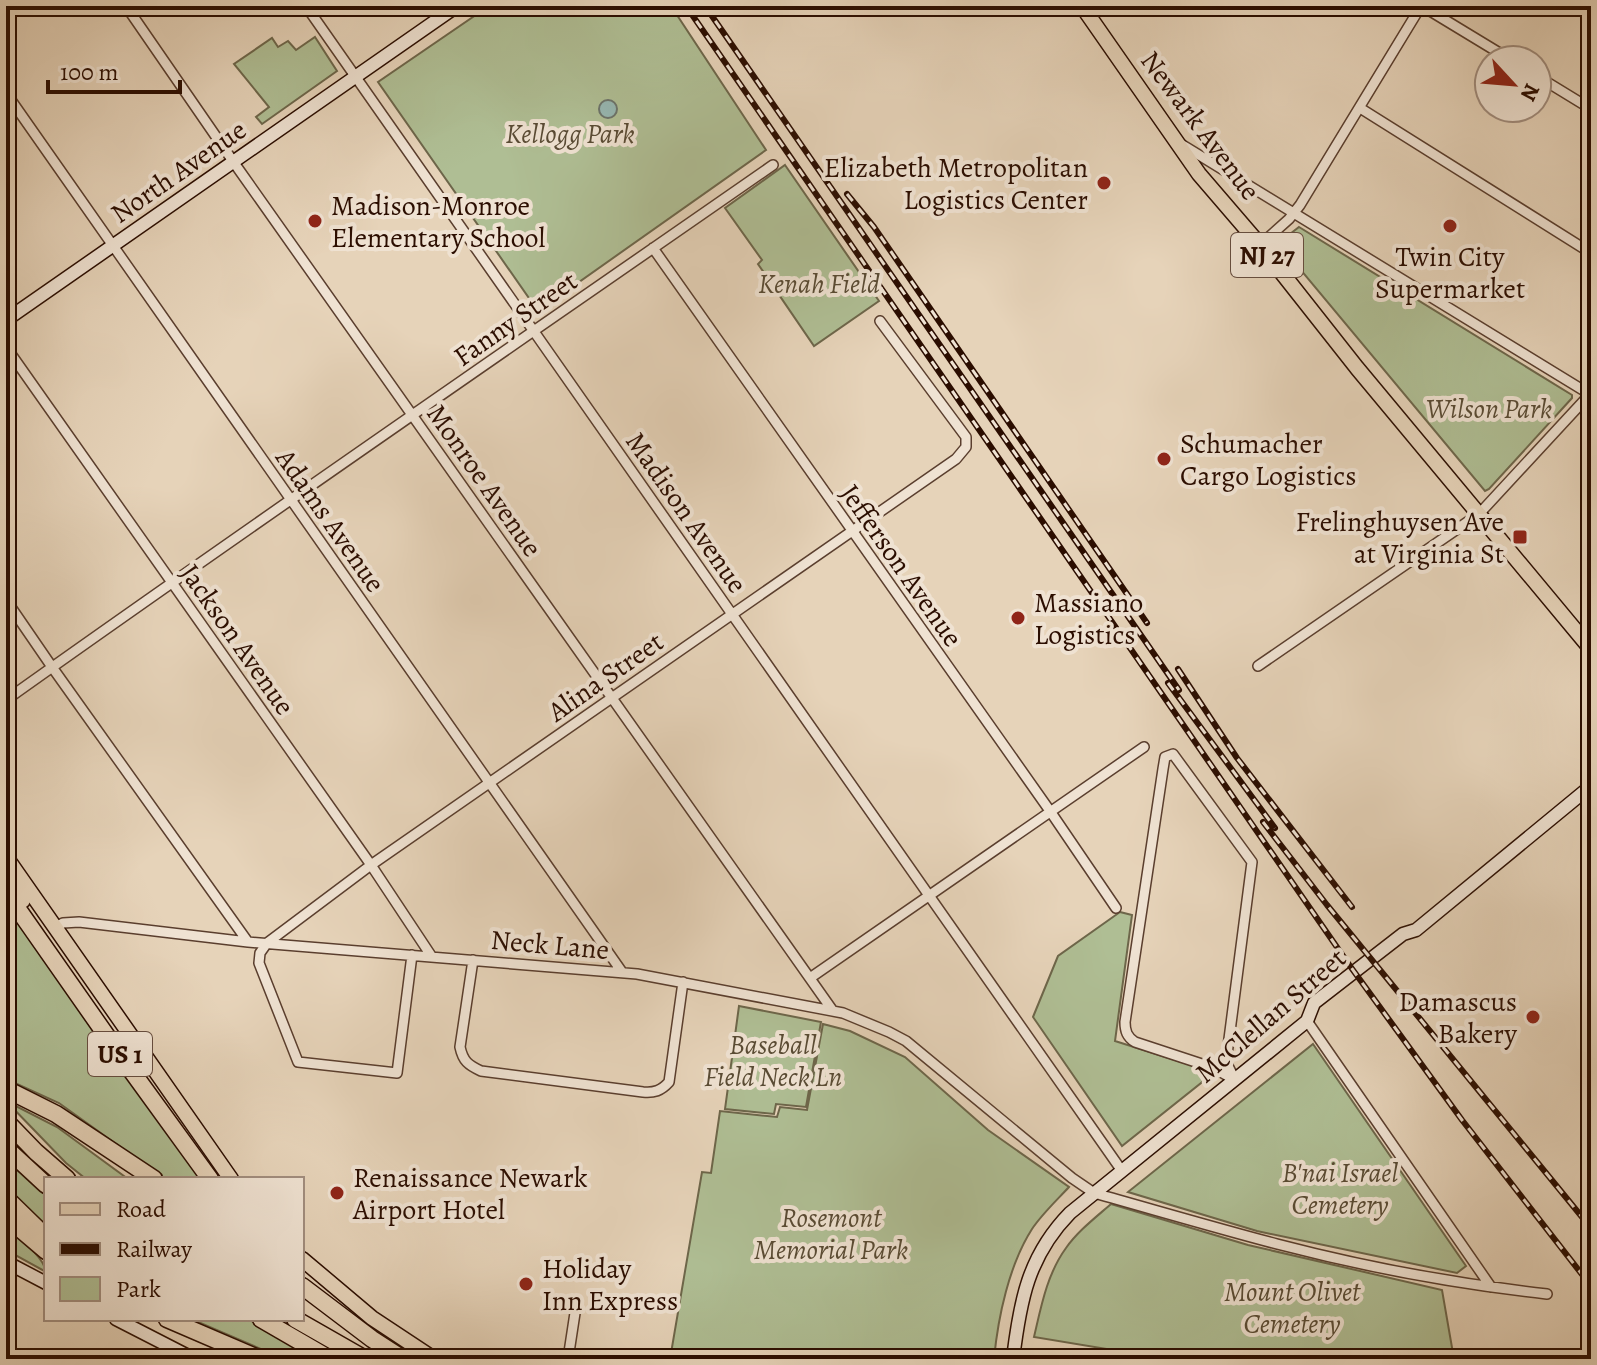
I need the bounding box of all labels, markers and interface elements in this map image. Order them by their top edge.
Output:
street label: Newark Avenue [1131,43,1269,208]
scale bar [48,44,180,94]
north arrow [1473,44,1553,124]
text: 100 m [60,56,119,88]
text: N [1513,79,1547,106]
street label: North Avenue [103,111,254,233]
park label: Kellogg Park [505,115,635,153]
place label: Elizabeth Metropolitan Logistics Center [824,149,1088,219]
marker: Elizabeth Metropolitan Logistics Center [1095,174,1113,192]
place label: Madison-Monroe Elementary School [331,187,546,257]
marker: Madison-Monroe Elementary School [306,212,324,230]
marker: Twin City Supermarket [1441,217,1459,235]
road number: NJ 27 [1231,233,1303,277]
place label: Twin City Supermarket [1375,238,1525,308]
street label: Fanny Street [446,262,585,375]
park label: Kenah Field [758,265,880,303]
park label: Wilson Park [1426,390,1552,428]
street label: Monroe Avenue [417,397,551,565]
street label: Madison Avenue [616,424,756,601]
place label: Schumacher Cargo Logistics [1180,425,1356,495]
street label: Adams Avenue [266,440,394,600]
marker: Schumacher Cargo Logistics [1155,450,1173,468]
street label: Jefferson Avenue [831,477,971,654]
place label: Frelinghuysen Ave at Virginia St [1296,503,1504,573]
marker: Frelinghuysen Ave at Virginia St [1511,528,1529,546]
street label: Jackson Avenue [171,556,303,723]
place label: Massiano Logistics [1034,584,1143,654]
marker: Massiano Logistics [1009,609,1027,627]
street label: Alina Street [539,623,671,731]
street label: Neck Lane [489,921,611,969]
street label: McClellan Street [1187,940,1354,1092]
place label: Damascus Bakery [1398,983,1518,1053]
marker: Damascus Bakery [1524,1008,1542,1026]
park label: Baseball Field Neck Ln [704,1026,842,1096]
road number: US 1 [88,1032,152,1076]
park label: B'nai Israel Cemetery [1282,1154,1398,1224]
place label: Renaissance Newark Airport Hotel [352,1159,588,1229]
legend [44,1177,304,1321]
marker: Renaissance Newark Airport Hotel [328,1184,346,1202]
text: Road [116,1193,166,1225]
park label: Rosemont Memorial Park [754,1199,908,1269]
text: Railway [116,1233,192,1265]
place label: Holiday Inn Express [542,1250,678,1320]
text: Park [116,1273,161,1305]
park label: Mount Olivet Cemetery [1224,1273,1361,1343]
marker: Holiday Inn Express [517,1275,535,1293]

